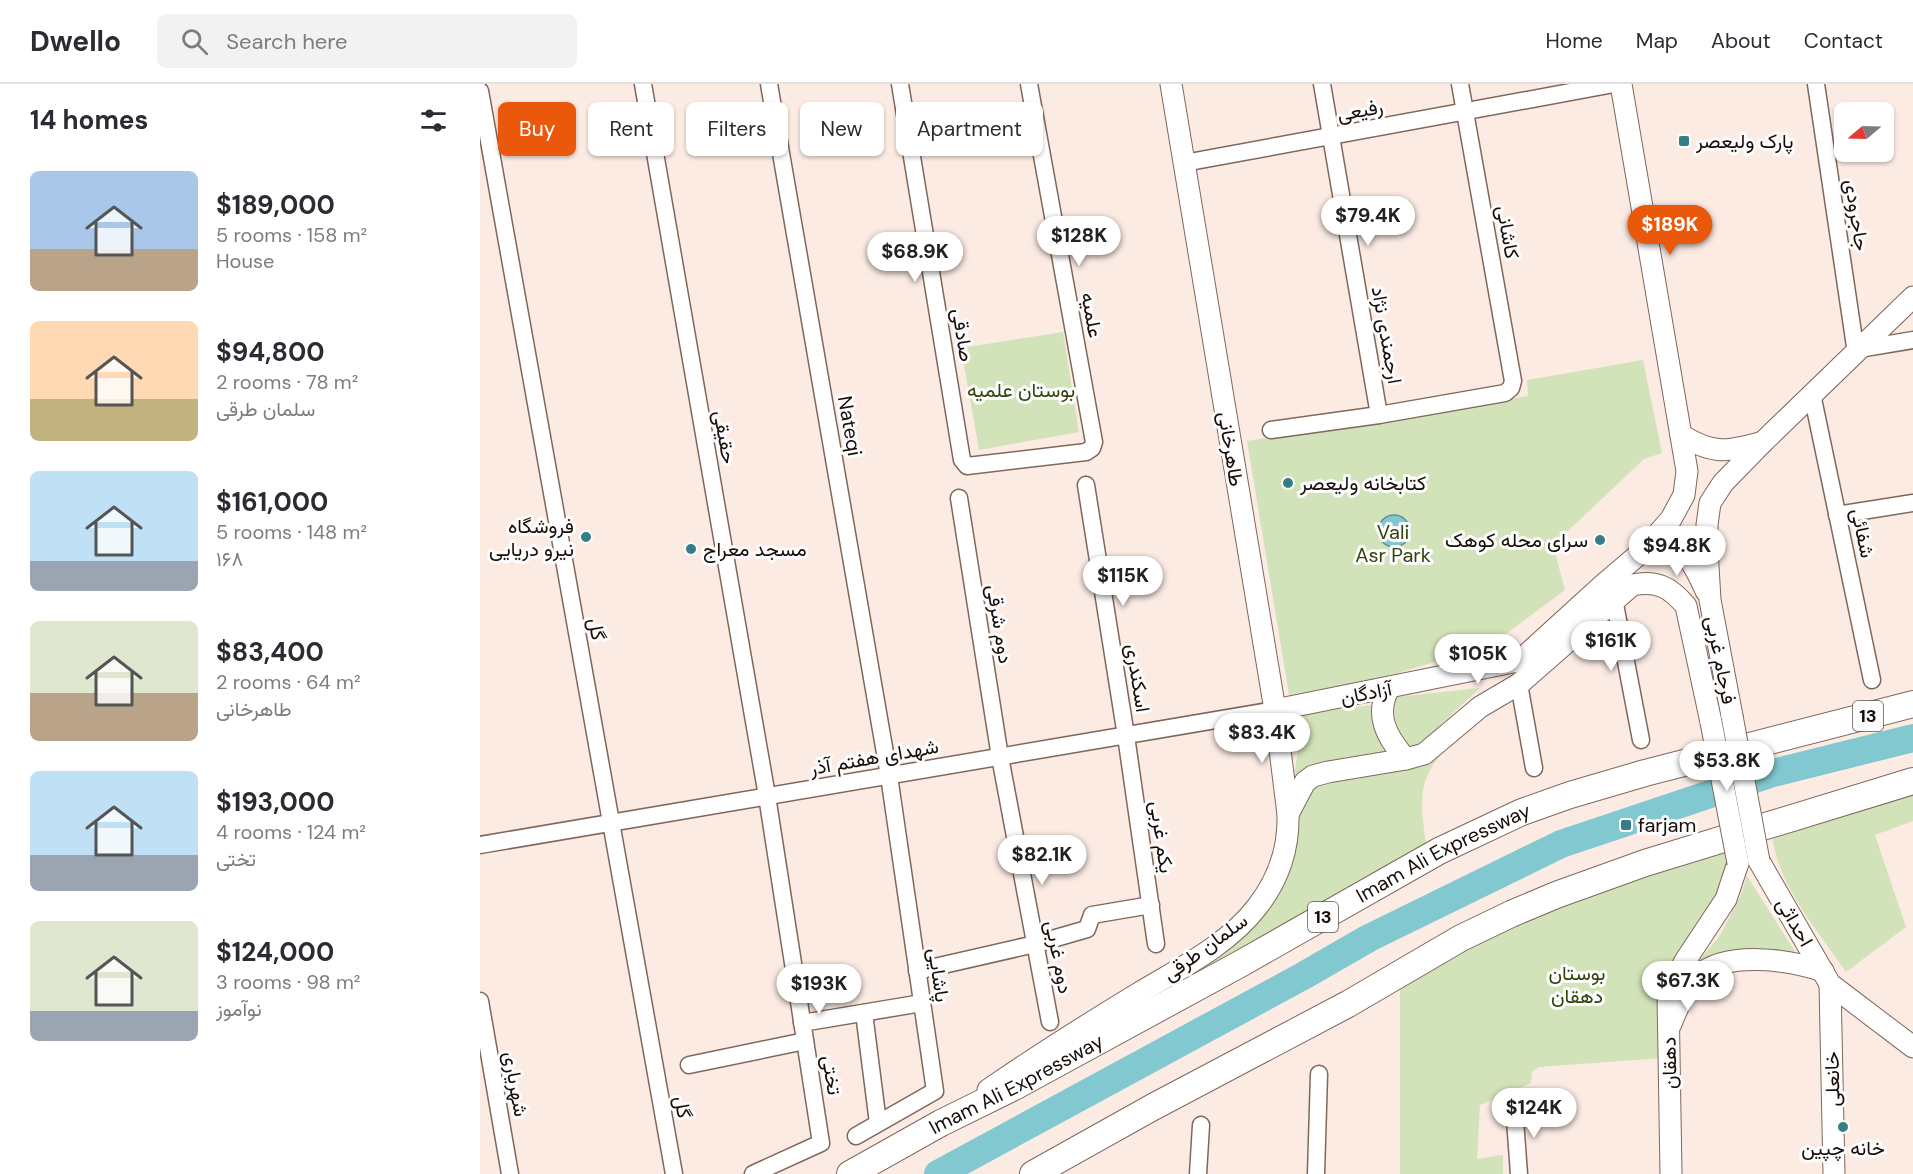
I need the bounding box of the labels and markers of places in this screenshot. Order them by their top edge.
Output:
place label: پارک ولیعصر [1695,128,1794,155]
marker: پارک ولیعصر [1677,134,1691,148]
pin: $79.4K [1319,196,1417,247]
pin: $189K [1628,205,1712,256]
pin: $128K [1037,216,1121,267]
pin: $68.9K [866,232,964,283]
place label: کتابخانه ولیعصر [1299,470,1426,496]
marker: کتابخانه ولیعصر [1281,476,1295,490]
place label: فروشگاه نیرو دریایی [489,513,574,562]
pin: $94.8K [1628,526,1726,577]
place label: سرای محله کوهک [1445,527,1588,553]
marker: فروشگاه نیرو دریایی [579,530,593,544]
marker: سرای محله کوهک [1593,533,1607,547]
place label: مسجد معراج [703,536,807,563]
marker: مسجد معراج [684,542,698,556]
pin: $115K [1081,556,1165,607]
pin: $161K [1569,621,1653,672]
pin: $105K [1436,634,1520,685]
pin: $83.4K [1213,713,1311,764]
pin: $53.8K [1678,741,1776,792]
place label: farjam [1638,812,1696,838]
marker: farjam [1619,818,1633,832]
pin: $82.1K [993,835,1091,886]
pin: $67.3K [1639,961,1737,1012]
pin: $193K [777,964,861,1015]
pin: $124K [1492,1088,1576,1139]
marker: خانه چپین [1836,1120,1850,1134]
place label: خانه چپین [1801,1135,1885,1162]

